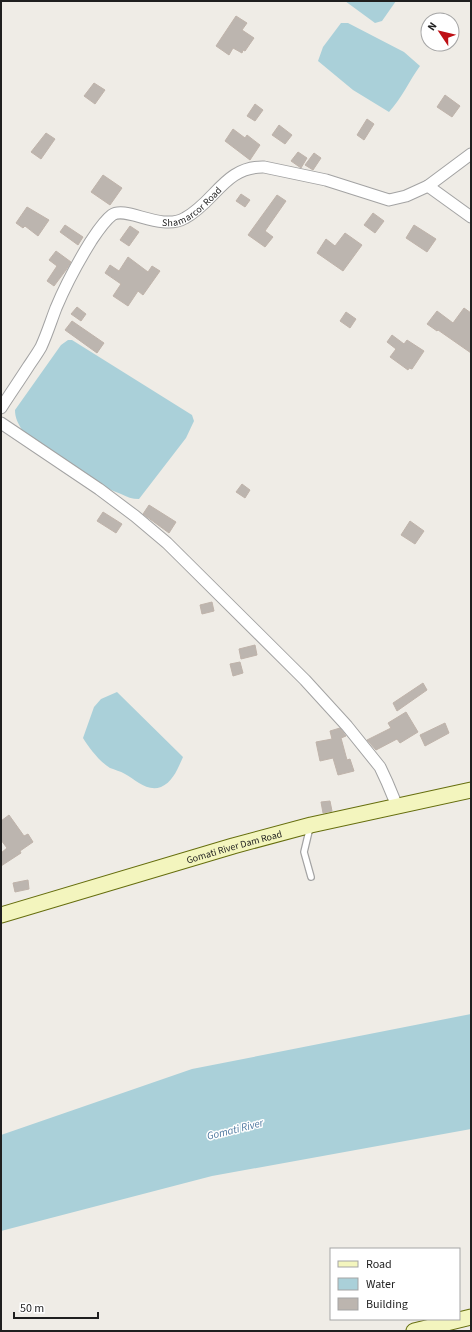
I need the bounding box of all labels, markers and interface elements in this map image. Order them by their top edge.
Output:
north arrow [420,12,460,52]
text: N [424,19,440,34]
street label: Shamarcor Road [161,184,225,230]
street label: Gomati River Dam Road [185,827,284,867]
water label: Gomati River [205,1115,266,1144]
legend [330,1248,460,1320]
text: Road [366,1256,392,1273]
text: Water [366,1276,396,1293]
scale bar [14,1294,98,1320]
text: Building [366,1296,408,1313]
text: 50 m [20,1300,44,1317]

